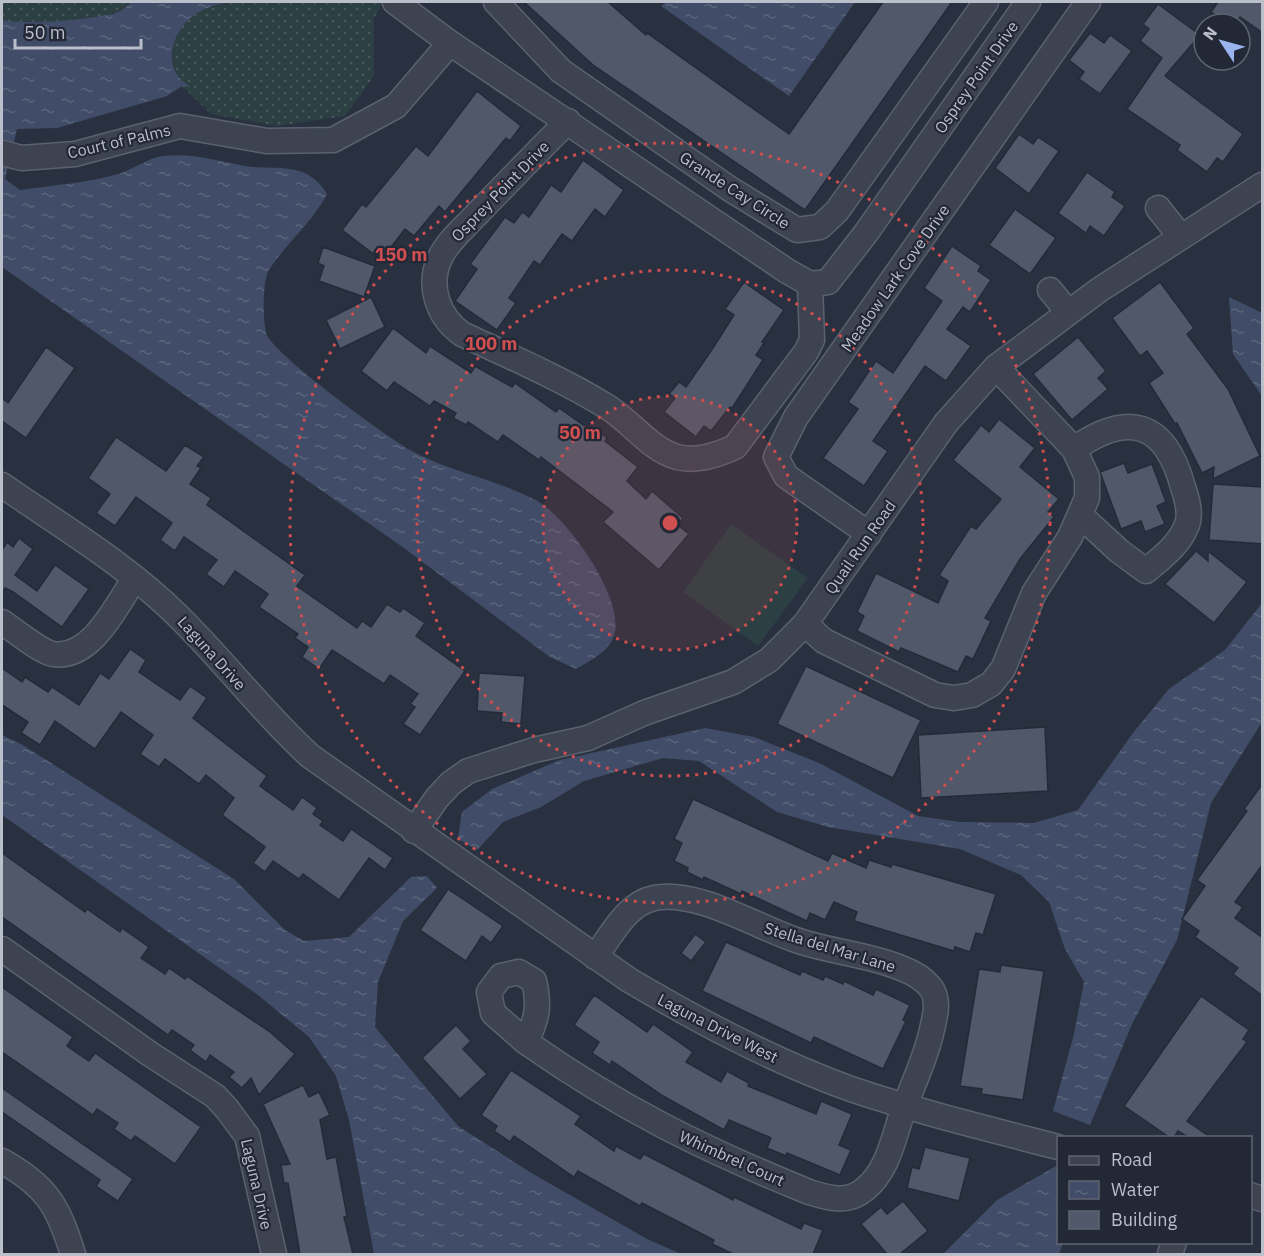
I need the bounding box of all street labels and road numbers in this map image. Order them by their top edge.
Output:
street label: Osprey Point Drive [930,17,1022,137]
street label: Court of Palms [65,119,173,163]
street label: Osprey Point Drive [447,136,553,246]
street label: Grande Cay Circle [676,147,794,233]
street label: Meadow Lark Cove Drive [837,200,954,356]
street label: Quail Run Road [820,496,900,598]
street label: Laguna Drive [174,612,251,694]
street label: Stella del Mar Lane [762,918,898,977]
street label: Laguna Drive West [654,989,782,1067]
street label: Whimbrel Court [676,1126,788,1190]
street label: Laguna Drive [237,1137,277,1232]

